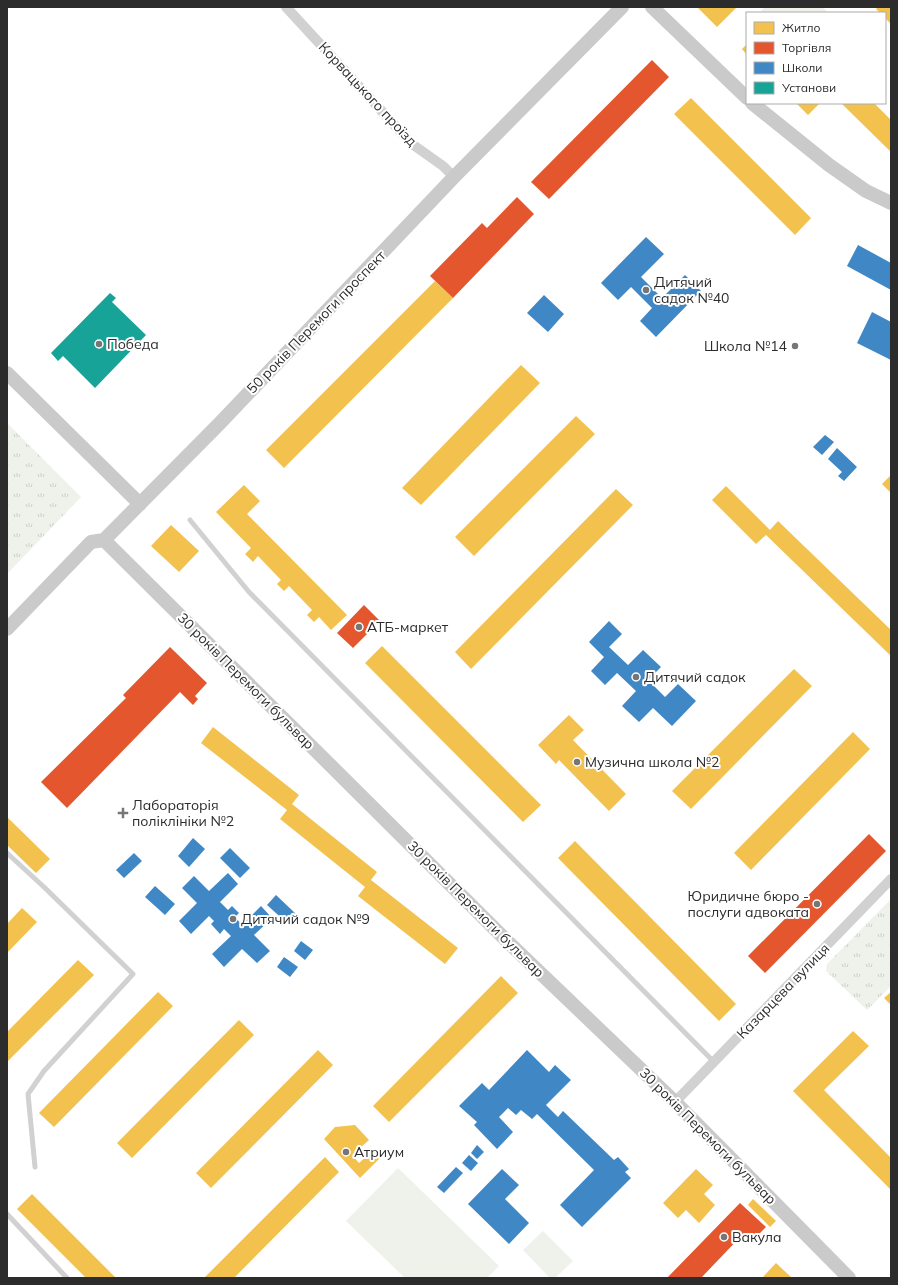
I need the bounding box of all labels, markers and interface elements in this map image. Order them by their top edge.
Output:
legend [746,12,886,104]
text: Житло [782,20,821,35]
street label: Корвацького проїзд [315,38,421,150]
text: Торгівля [782,40,831,55]
text: Школи [782,60,822,75]
text: Установи [781,80,836,95]
street label: 50 років Перемоги проспект [243,246,390,397]
place label: Дитячий садок №40 [654,273,729,307]
marker: Дитячий садок №40 [641,285,651,295]
place label: Победа [107,335,159,353]
place label: Школа №14 [704,337,788,355]
marker: Победа [94,339,104,349]
marker: Школа №14 [790,341,800,351]
street label: 30 років Перемоги бульвар [174,609,318,753]
place label: АТБ-маркет [367,618,449,636]
marker: АТБ-маркет [354,622,364,632]
place label: Дитячий садок [644,668,746,686]
marker: Дитячий садок [631,672,641,682]
place label: Музична школа №2 [585,753,719,771]
marker: Музична школа №2 [572,757,582,767]
place label: Лабораторія поліклініки №2 [132,796,234,830]
marker: Лабораторія поліклініки №2 [117,807,129,819]
street label: 30 років Перемоги бульвар [404,837,548,981]
place label: Юридичне бюро - послуги адвоката [687,887,809,921]
marker: Юридичне бюро - послуги адвоката [812,899,822,909]
place label: Дитячий садок №9 [241,910,370,928]
marker: Дитячий садок №9 [228,914,238,924]
street label: Казарцева вулиця [733,939,833,1043]
street label: 30 років Перемоги бульвар [636,1064,780,1208]
place label: Атриум [354,1143,404,1161]
marker: Атриум [341,1147,351,1157]
place label: Вакула [732,1228,782,1246]
marker: Вакула [719,1232,729,1242]

